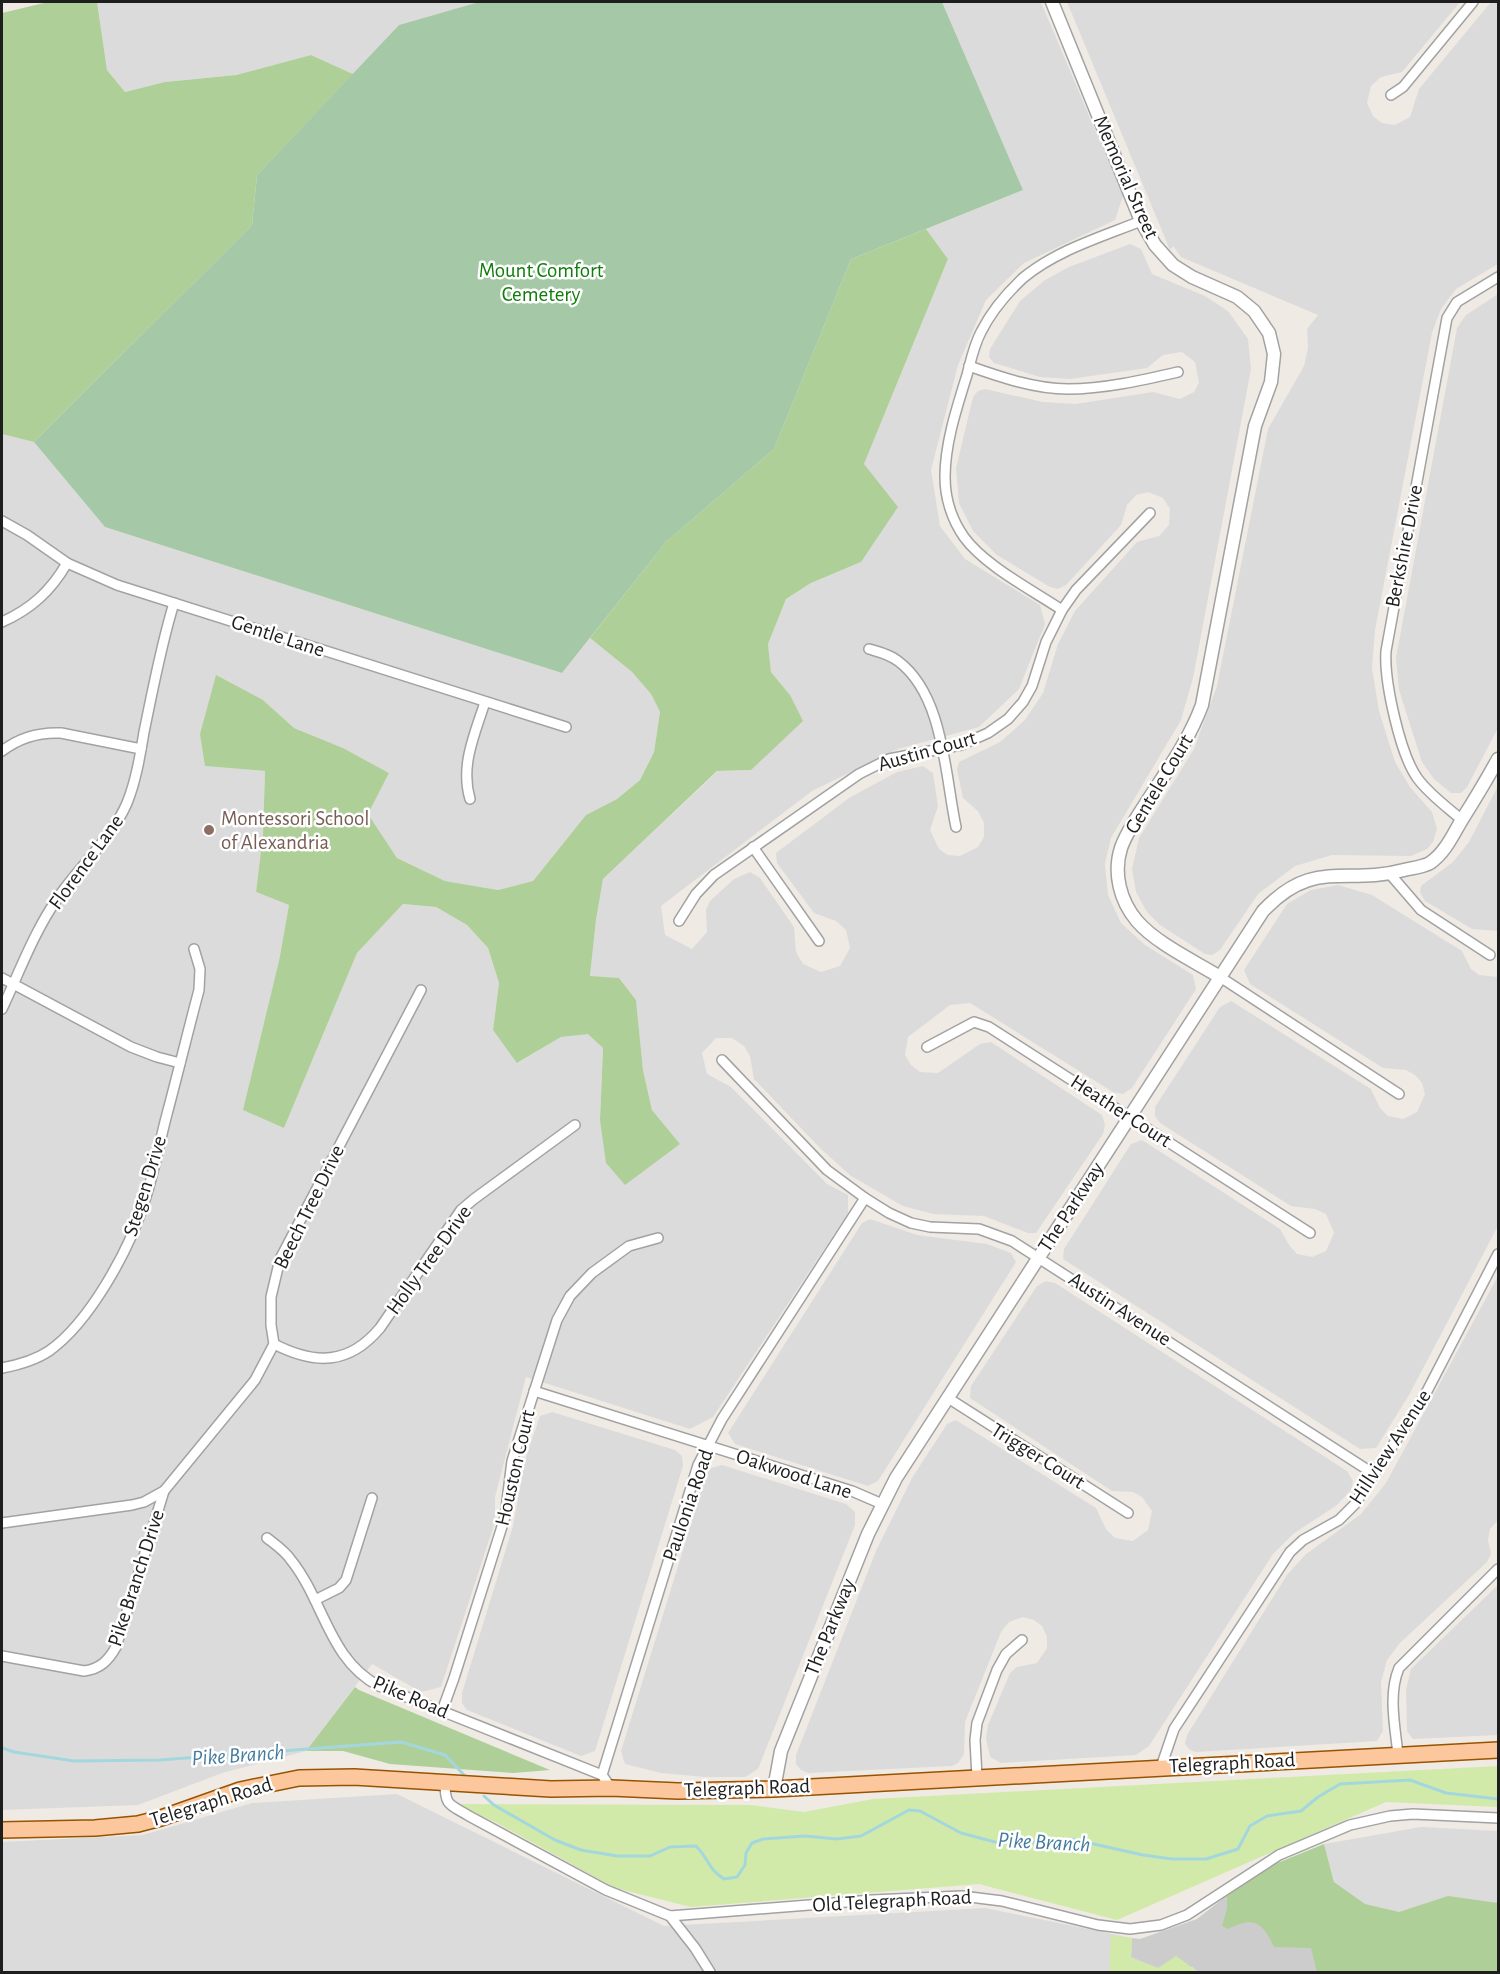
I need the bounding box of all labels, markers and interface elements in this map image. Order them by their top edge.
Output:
street label: Memorial Street [1089,112,1163,242]
park label: Mount Comfort Cemetery [479,260,604,305]
street label: Berkshire Drive [1382,483,1426,609]
street label: Gentle Lane [229,611,327,661]
street label: Austin Court [876,727,979,775]
street label: Gentele Court [1121,730,1197,837]
place label: Montessori School of Alexandria [221,808,369,853]
street label: Florence Lane [45,811,127,913]
marker: Montessori School of Alexandria [202,823,216,837]
street label: Heather Court [1067,1071,1175,1151]
street label: Stegen Drive [120,1133,170,1239]
street label: Beech Tree Drive [270,1142,348,1272]
street label: The Parkway [1034,1158,1108,1256]
street label: Holly Tree Drive [383,1202,475,1318]
street label: Austin Avenue [1065,1268,1175,1350]
street label: Hillview Avenue [1345,1386,1435,1508]
street label: Houston Court [491,1408,539,1528]
street label: Trigger Court [987,1419,1089,1493]
street label: Oakwood Lane [734,1445,854,1503]
street label: Paulonia Road [659,1446,717,1564]
street label: Pike Branch Drive [104,1507,168,1649]
street label: The Parkway [801,1575,859,1679]
street label: Pike Road [370,1672,452,1722]
water label: Pike Branch [191,1741,285,1769]
street label: Telegraph Road [1168,1749,1296,1777]
street label: Telegraph Road [147,1773,275,1831]
street label: Telegraph Road [683,1775,811,1801]
water label: Pike Branch [997,1829,1091,1855]
street label: Old Telegraph Road [812,1886,972,1916]

